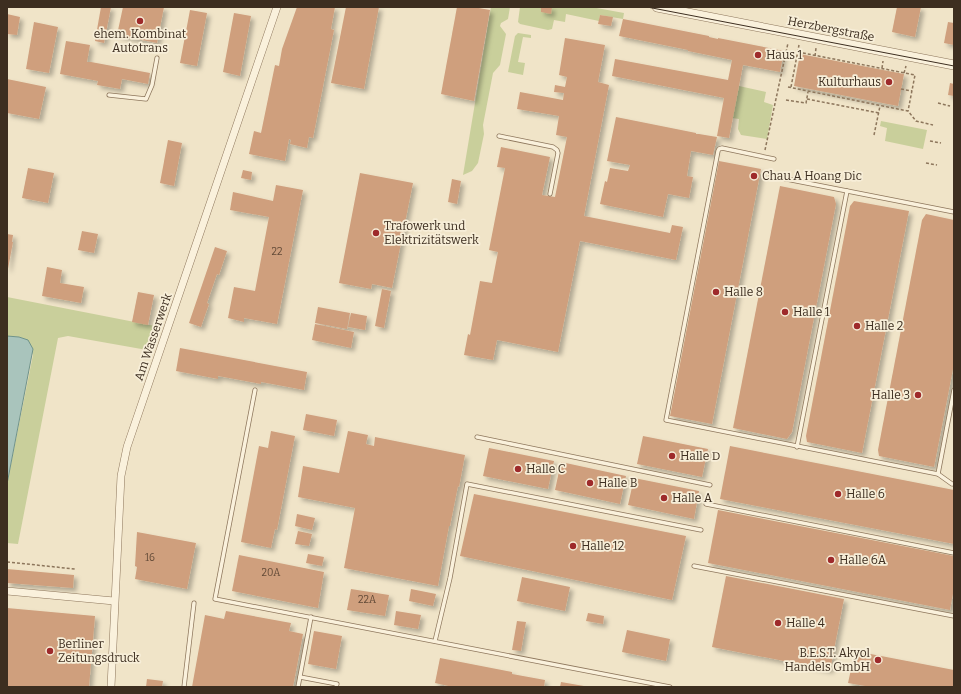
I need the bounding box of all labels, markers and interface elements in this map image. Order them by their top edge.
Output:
street label: Herzbergstraße [786,14,876,44]
marker: ehem. Kombinat Autotrans [135,16,145,26]
place label: ehem. Kombinat Autotrans [94,27,187,55]
place label: Haus 1 [766,48,802,62]
marker: Haus 1 [753,50,763,60]
place label: Kulturhaus [818,75,881,89]
marker: Kulturhaus [884,77,894,87]
place label: Chau A Hoang Dic [762,169,862,183]
marker: Chau A Hoang Dic [749,171,759,181]
place label: Trafowerk und Elektrizitätswerk [384,219,479,247]
marker: Trafowerk und Elektrizitätswerk [371,228,381,238]
house number: 22 [272,246,282,258]
place label: Halle 8 [724,285,763,299]
marker: Halle 8 [711,287,721,297]
street label: Am Wasserwerk [132,291,175,382]
place label: Halle 1 [793,305,830,319]
marker: Halle 1 [780,307,790,317]
place label: Halle 2 [865,319,903,333]
marker: Halle 2 [852,321,862,331]
place label: Halle 3 [871,388,910,402]
marker: Halle 3 [913,390,923,400]
place label: Halle D [680,449,720,463]
marker: Halle D [667,451,677,461]
place label: Halle C [526,462,566,476]
marker: Halle C [513,464,523,474]
place label: Halle B [598,476,638,490]
marker: Halle B [585,478,595,488]
place label: Halle 6 [846,487,885,501]
marker: Halle 6 [833,489,843,499]
place label: Halle A [672,491,713,505]
marker: Halle A [659,493,669,503]
place label: Halle 12 [581,539,624,553]
marker: Halle 12 [568,541,578,551]
house number: 16 [145,552,155,564]
place label: Halle 6A [839,553,887,567]
marker: Halle 6A [826,555,836,565]
house number: 20A [262,567,281,579]
house number: 22A [358,594,377,606]
place label: Halle 4 [786,616,825,630]
marker: Halle 4 [773,618,783,628]
place label: Berliner Zeitungsdruck [58,637,140,665]
marker: Berliner Zeitungsdruck [45,646,55,656]
place label: B.E.S.T. Akyol Handels GmbH [784,646,871,674]
marker: B.E.S.T. Akyol Handels GmbH [873,655,883,665]

